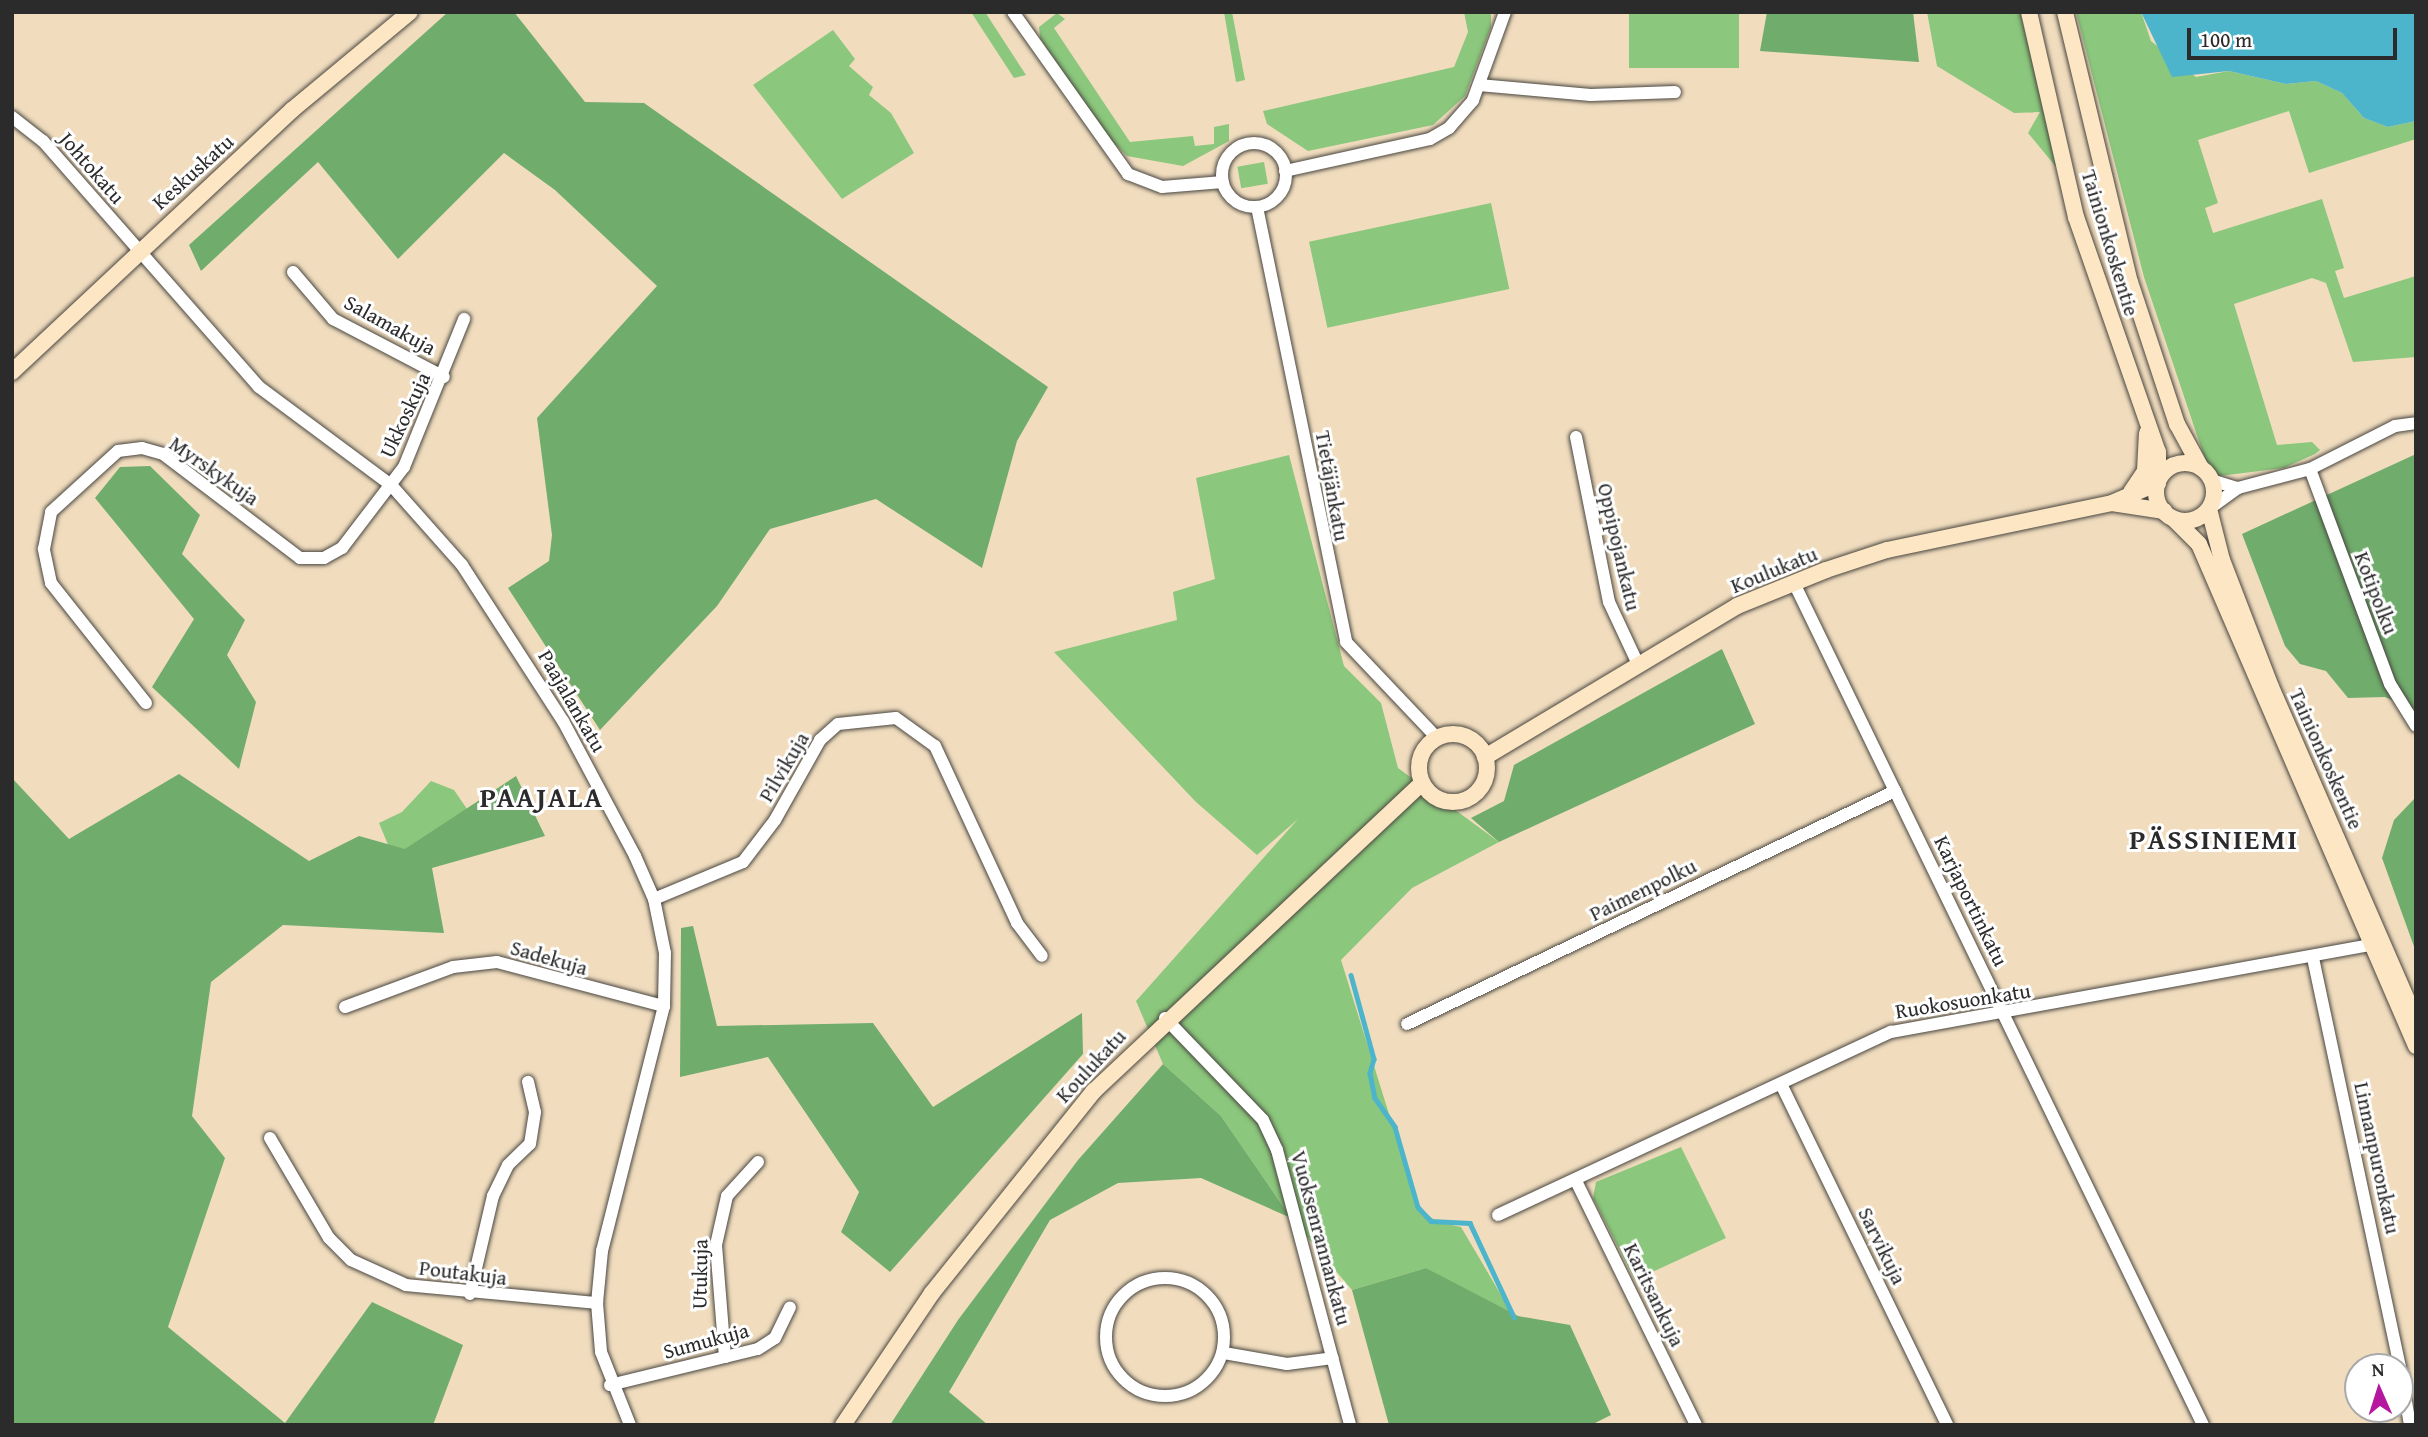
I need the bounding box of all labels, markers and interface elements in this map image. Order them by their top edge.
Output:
scale bar [2190,14,2400,58]
text: 100 m [2200,24,2252,55]
street label: Johtokatu [54,127,130,209]
street label: Keskuskatu [147,129,239,215]
street label: Tainionkoskentie [2076,167,2144,319]
street label: Salamakuja [340,290,440,360]
street label: Ukkoskuja [374,368,436,462]
street label: Tietäjänkatu [1310,429,1354,543]
street label: Myrskykuja [164,431,264,511]
street label: Oppipojankatu [1592,481,1646,613]
street label: Koulukatu [1727,541,1821,599]
street label: Kotipolku [2349,548,2403,638]
street label: Paajalankatu [533,645,611,757]
street label: Tainionkoskentie [2284,685,2368,833]
street label: Pilvikuja [753,727,815,807]
district label: PAAJALA [481,780,603,814]
district label: PÄSSINIEMI [2130,822,2298,856]
street label: Karjaportinkatu [1929,832,2013,970]
street label: Paimenpolku [1585,853,1701,927]
street label: Sadekuja [508,935,590,981]
street label: Ruokosuonkatu [1894,978,2032,1024]
street label: Koulukatu [1051,1024,1131,1108]
street label: Linnanpuronkatu [2349,1080,2405,1236]
street label: Vuoksenrannankatu [1286,1148,1356,1328]
street label: Sarvikuja [1853,1203,1911,1289]
street label: Utukuja [687,1239,713,1309]
street label: Karitsankuja [1618,1239,1690,1351]
street label: Poutakuja [418,1255,508,1291]
street label: Sumukuja [660,1317,752,1365]
north arrow [2344,1353,2414,1423]
text: N [2371,1355,2385,1383]

